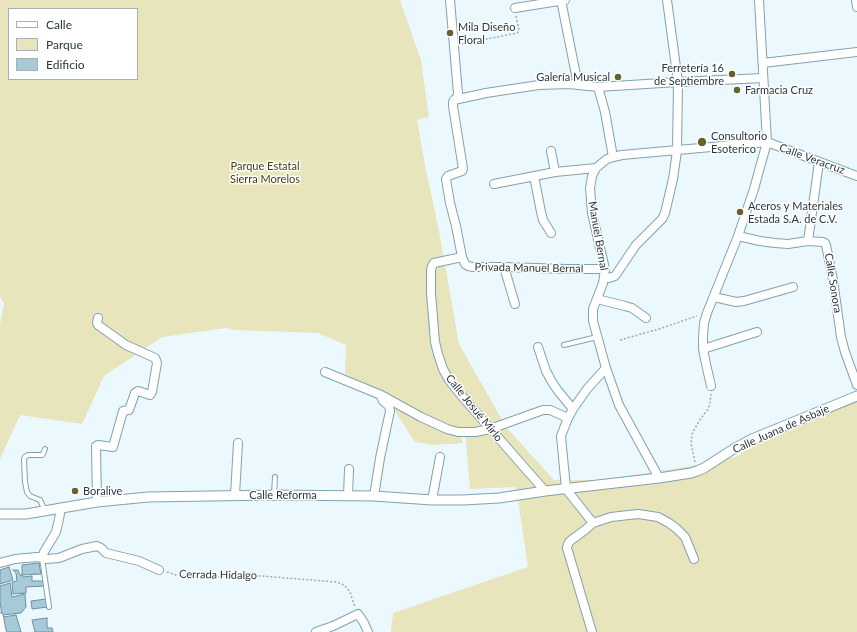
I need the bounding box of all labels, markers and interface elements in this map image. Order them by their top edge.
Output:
legend [8,8,138,80]
text: Calle [46,17,72,32]
place label: Mila Diseño Floral [458,20,515,46]
marker: Mila Diseño Floral [445,28,455,38]
text: Parque [46,37,83,52]
text: Edificio [46,57,85,72]
place label: Ferretería 16 de Septiembre [654,61,724,87]
marker: Ferretería 16 de Septiembre [727,69,737,79]
place label: Galería Musical [536,70,610,84]
marker: Galería Musical [613,72,623,82]
place label: Farmacia Cruz [745,83,813,97]
marker: Farmacia Cruz [732,85,742,95]
place label: Consultorio Esoterico [711,129,767,155]
marker: Consultorio Esoterico [696,136,708,148]
street label: Calle Veracruz [777,141,847,177]
park label: Parque Estatal Sierra Morelos [230,159,300,185]
place label: Aceros y Materiales Estada S.A. de C.V. [748,199,843,225]
street label: Manuel Bernal [585,200,611,272]
marker: Aceros y Materiales Estada S.A. de C.V. [735,207,745,217]
street label: Calle Sonora [822,252,844,314]
street label: Privada Manuel Bernal [475,260,583,276]
street label: Calle Josué Mirlo [443,372,505,444]
street label: Calle Juana de Asbaje [731,402,831,456]
place label: Boralive [83,484,122,498]
marker: Boralive [70,486,80,496]
street label: Calle Reforma [249,488,317,502]
street label: Cerrada Hidalgo [179,568,257,582]

